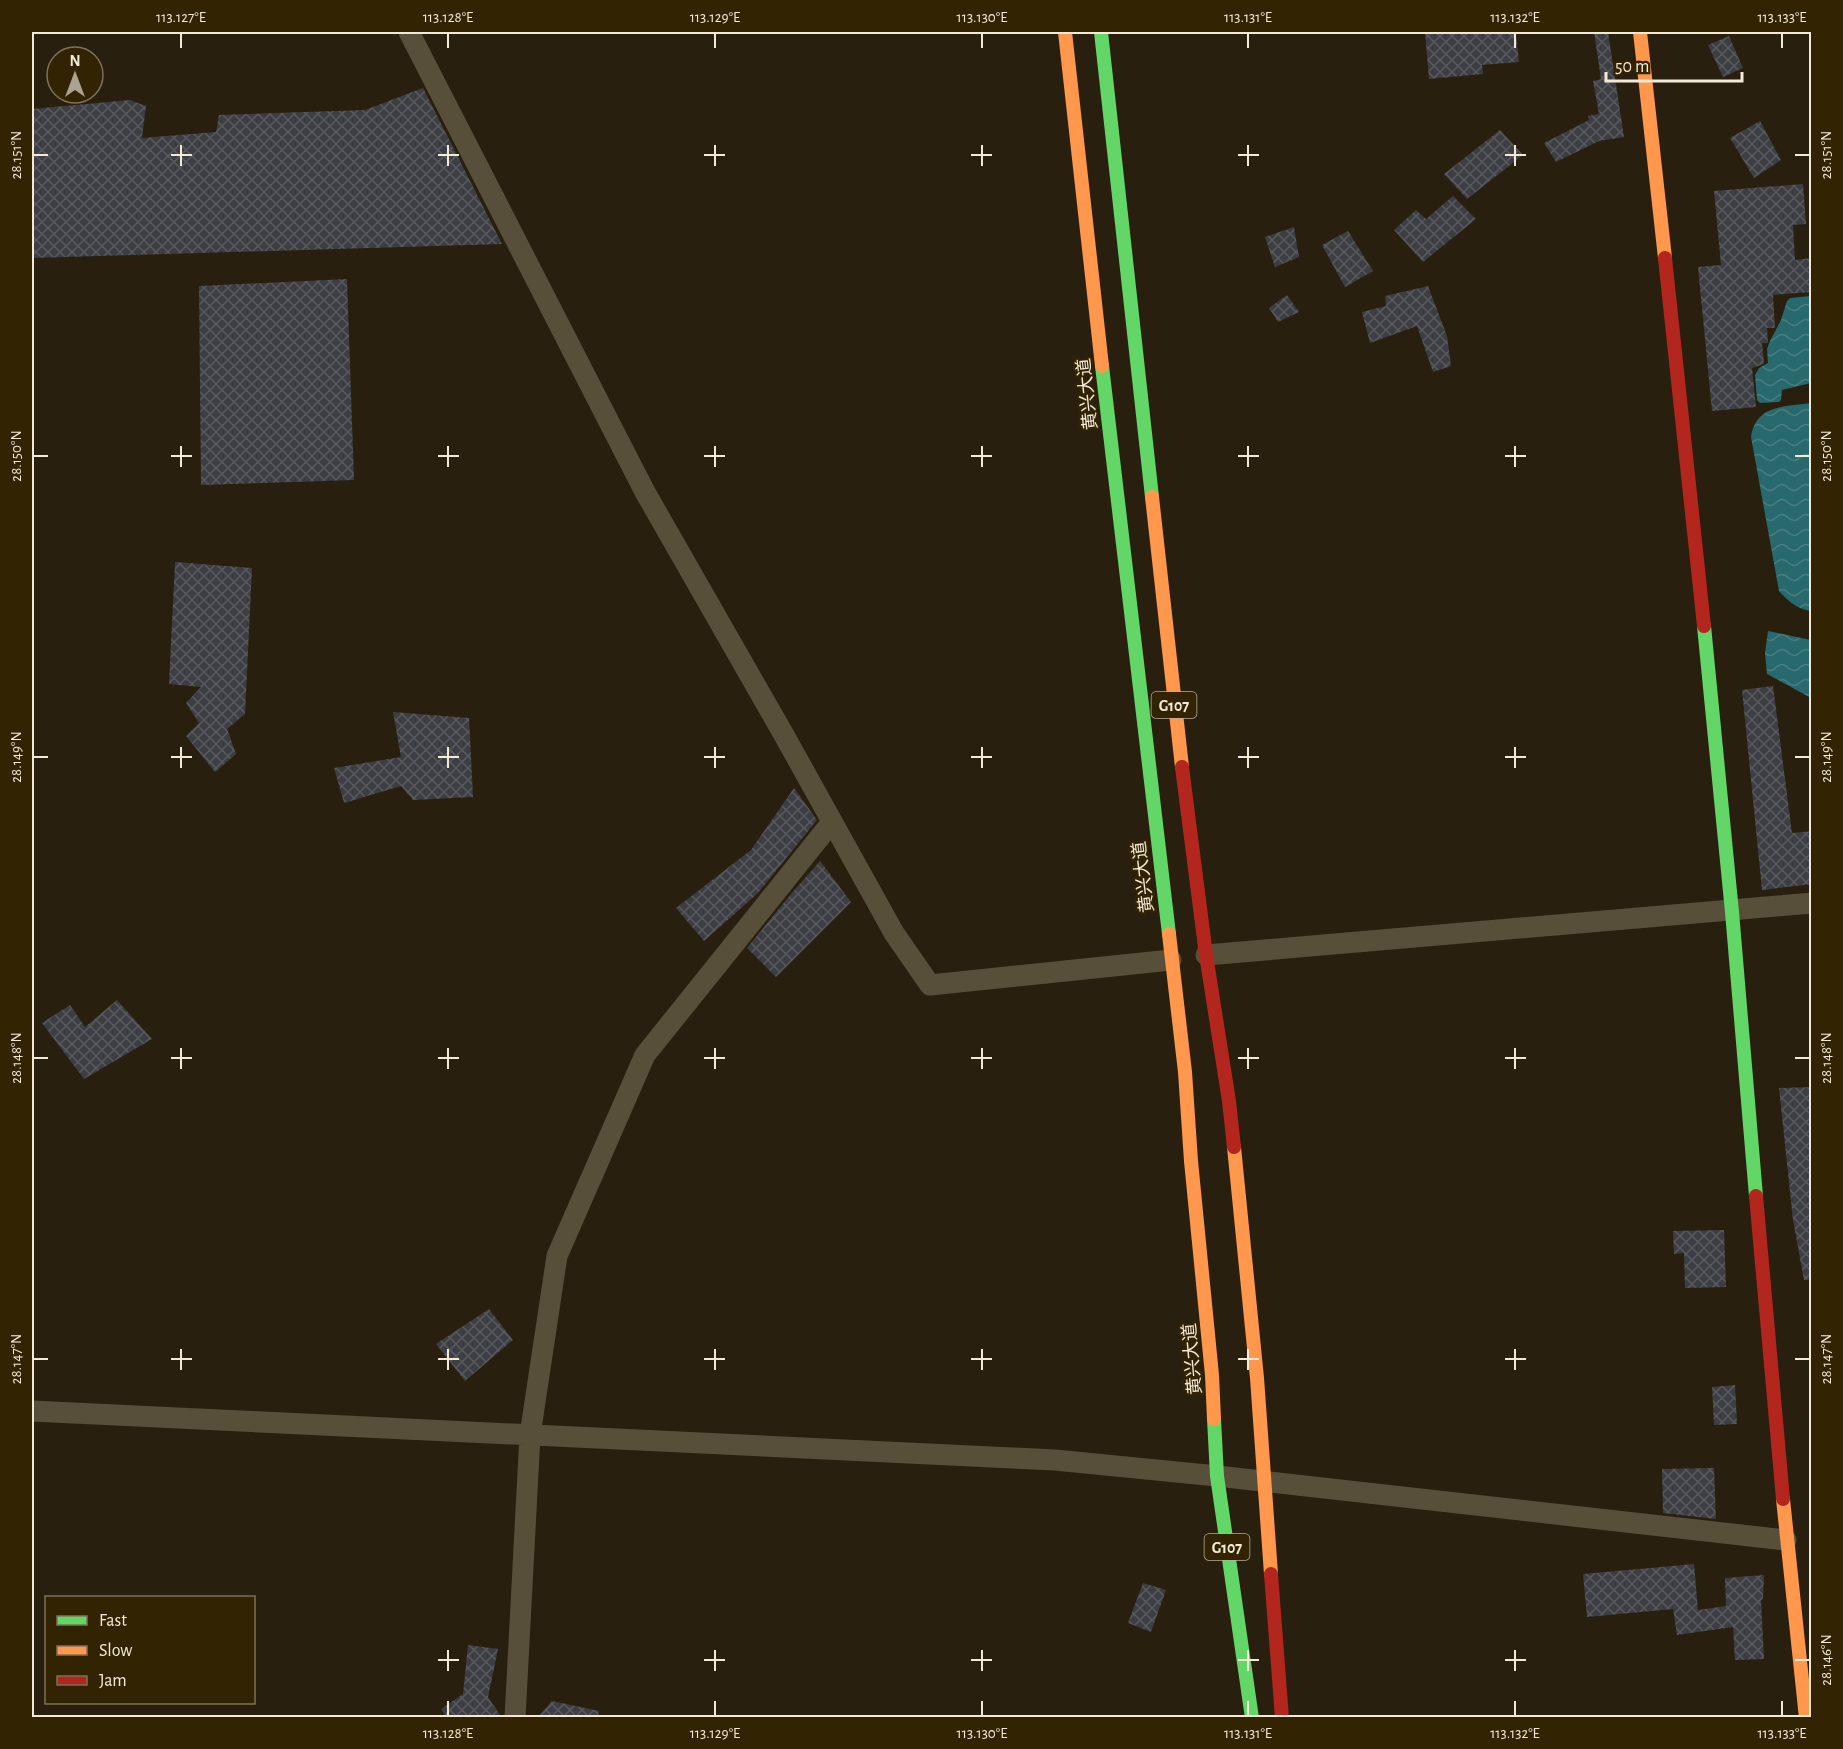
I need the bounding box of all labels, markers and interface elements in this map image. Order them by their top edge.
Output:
text: 113.127°E [156,10,206,25]
text: 113.128°E [423,10,473,25]
text: 113.129°E [690,10,740,25]
text: 113.130°E [957,10,1007,25]
text: 113.131°E [1224,10,1272,25]
text: 113.132°E [1490,10,1540,25]
text: 113.133°E [1757,10,1807,25]
north arrow [45,45,105,105]
scale bar [1606,45,1742,83]
text: N [69,53,81,69]
text: 50 m [1615,58,1649,76]
text: 28.151°N [9,131,24,179]
text: 28.151°N [1819,131,1834,179]
street label: 黄兴大道 [1073,357,1101,431]
text: 28.150°N [9,430,24,482]
text: 28.150°N [1819,430,1834,482]
road number: G107 [1152,692,1196,718]
text: 28.149°N [9,731,24,783]
text: 28.149°N [1819,731,1834,783]
street label: 黄兴大道 [1129,840,1157,914]
text: 28.148°N [9,1032,24,1084]
text: 28.148°N [1819,1032,1834,1084]
street label: 黄兴大道 [1179,1322,1205,1396]
text: 28.147°N [9,1334,24,1384]
text: 28.147°N [1819,1334,1834,1384]
road number: G107 [1204,1534,1250,1560]
legend [45,1596,255,1704]
text: Fast [99,1612,127,1630]
text: 28.146°N [1819,1634,1834,1686]
text: Slow [99,1642,132,1660]
text: Jam [99,1672,127,1690]
text: 113.128°E [423,1726,473,1741]
text: 113.129°E [690,1726,740,1741]
text: 113.130°E [957,1726,1007,1741]
text: 113.131°E [1224,1726,1272,1741]
text: 113.132°E [1490,1726,1540,1741]
text: 113.133°E [1757,1726,1807,1741]

